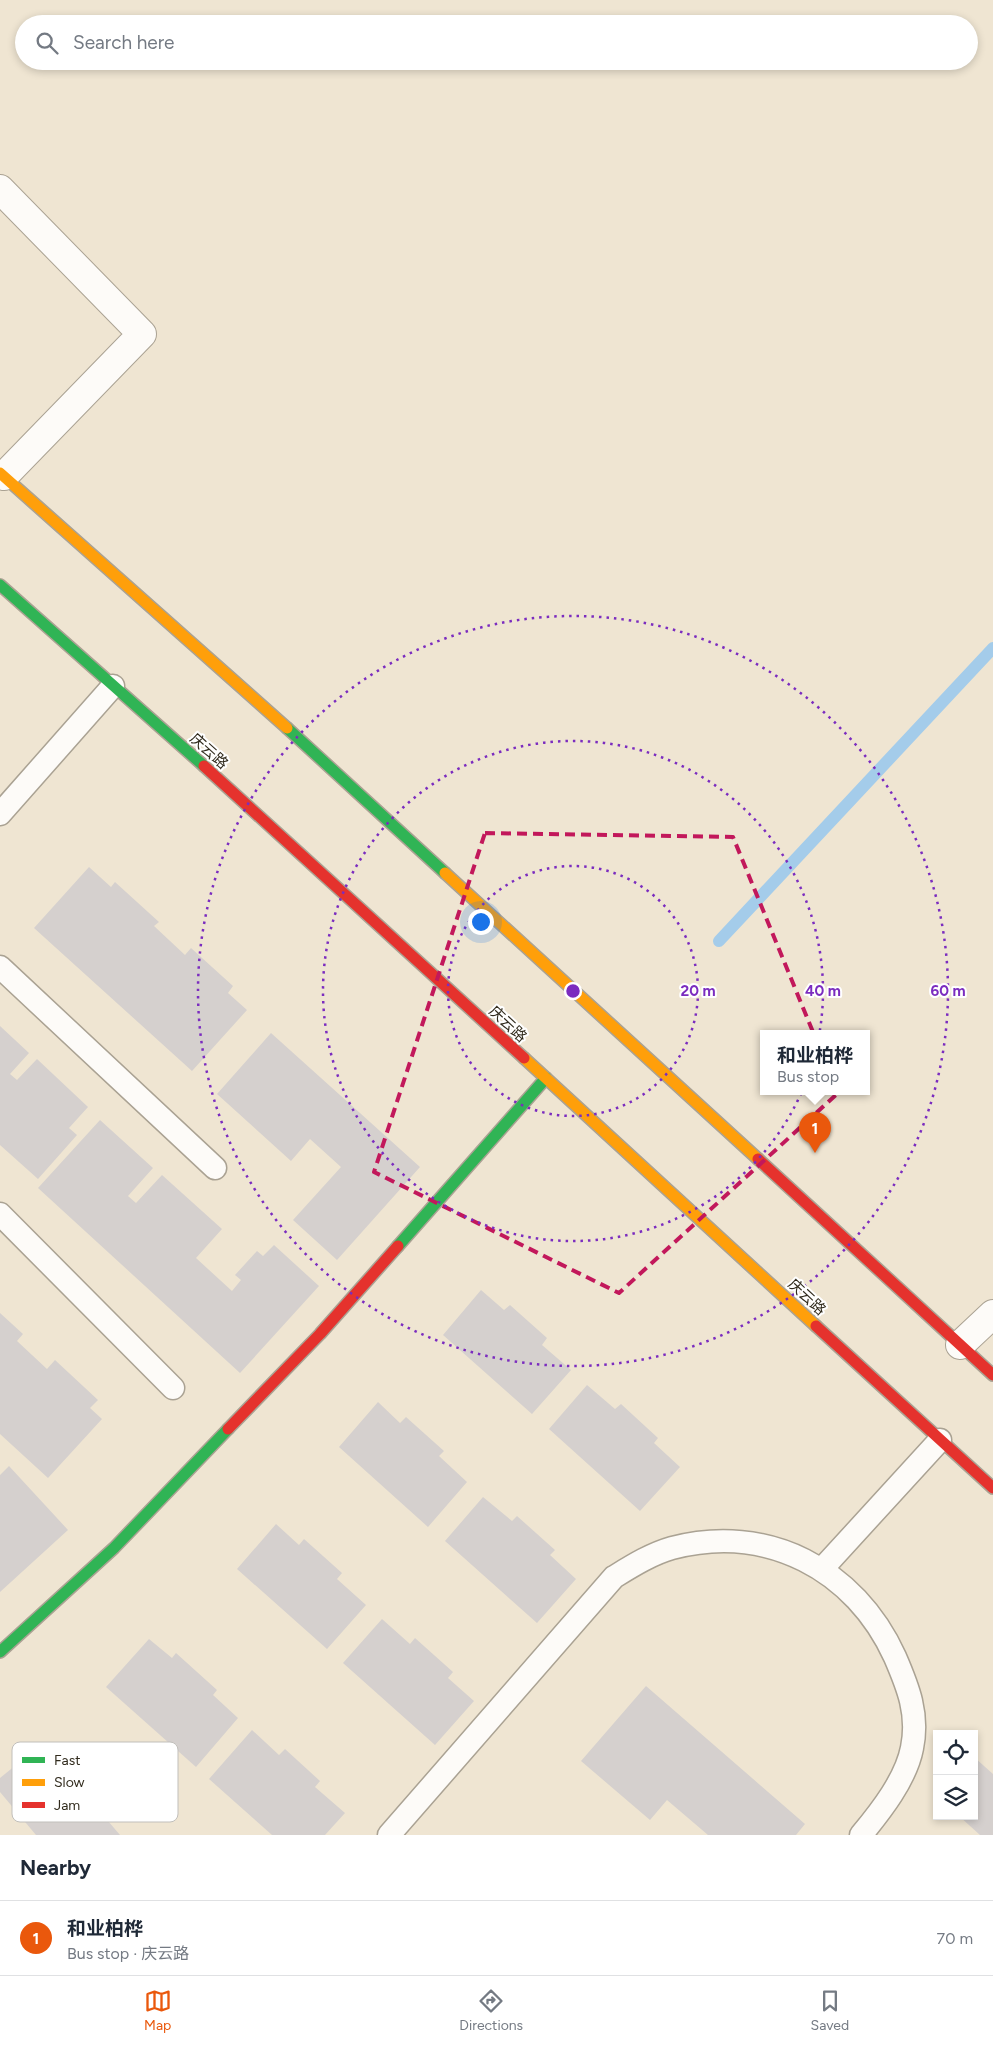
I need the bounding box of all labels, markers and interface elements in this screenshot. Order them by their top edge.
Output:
search box [15,15,978,70]
icon: search [33,29,61,57]
text: Search here [73,31,175,54]
street label: 庆云路 [186,729,232,773]
your location [468,909,494,935]
centre of rings [564,982,582,1000]
text: 20 m [680,982,716,1000]
text: 40 m [805,982,841,1000]
text: 60 m [930,982,966,1000]
street label: 庆云路 [485,1002,531,1046]
popup [760,1030,870,1095]
text: 和业柏桦 [777,1044,853,1067]
text: Bus stop [777,1067,839,1086]
pin: 1 [799,1112,831,1153]
street label: 庆云路 [784,1275,830,1319]
map controls [933,1730,978,1820]
button: locate [933,1730,978,1775]
legend [12,1742,178,1822]
text: Fast [54,1752,80,1769]
text: Slow [54,1774,85,1791]
button: layers [933,1775,978,1820]
text: Jam [54,1797,80,1814]
text: Nearby [20,1855,91,1880]
text: 和业柏桦 [67,1917,143,1940]
text: 1 [33,1929,39,1948]
text: 70 m [937,1929,973,1948]
text: Bus stop · 庆云路 [67,1944,189,1963]
tab: Map [144,1987,172,2034]
tab: Directions [459,1987,523,2034]
tab: Saved [811,1987,849,2034]

